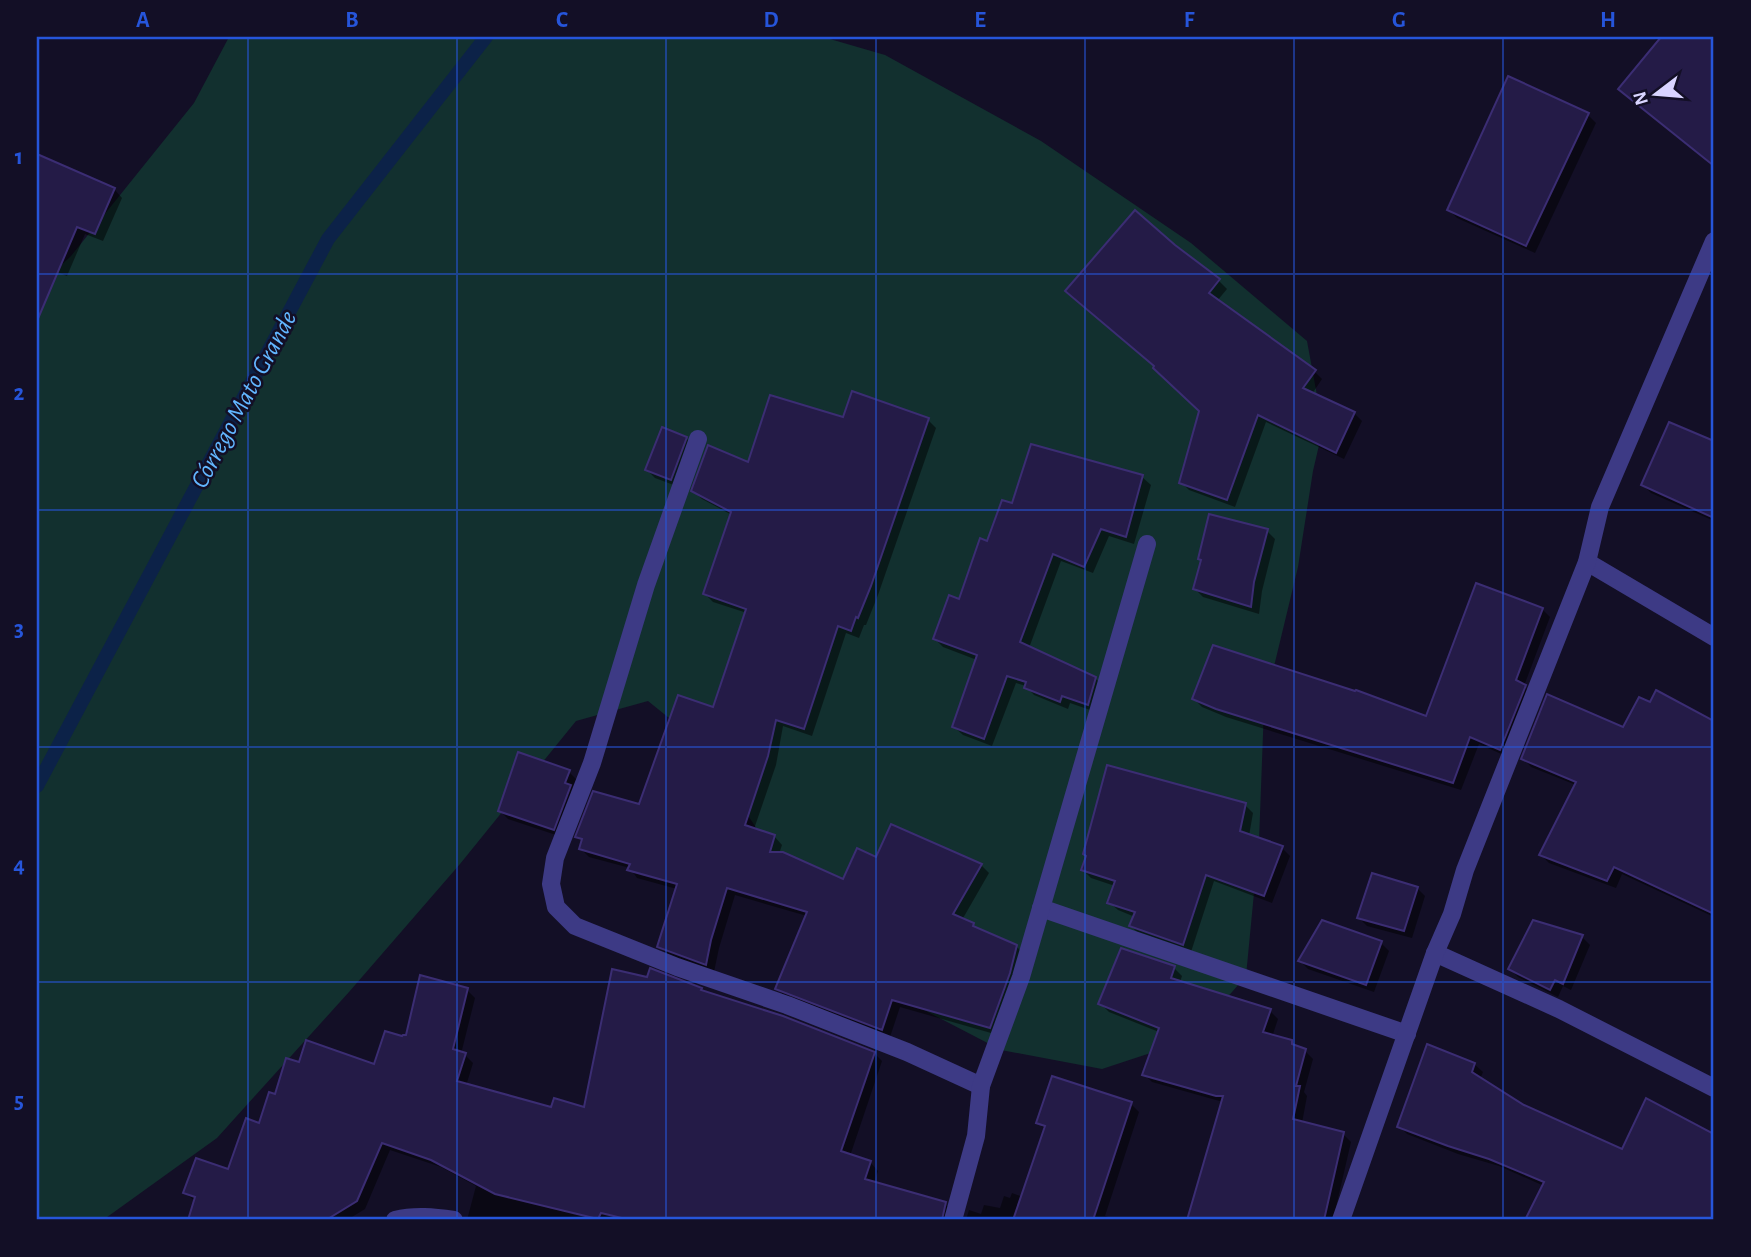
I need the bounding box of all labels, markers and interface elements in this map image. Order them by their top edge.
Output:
text: A [136,9,150,32]
text: B [345,9,359,32]
text: C [556,9,568,32]
text: D [763,9,779,32]
text: E [974,9,986,32]
text: F [1184,9,1195,32]
text: G [1392,9,1406,32]
text: H [1600,9,1616,32]
north arrow [1622,60,1692,130]
text: N [1630,89,1652,107]
text: 1 [15,146,23,169]
water label: Córrego Mato Grande [186,306,302,492]
text: 2 [14,382,25,405]
text: 3 [14,618,24,641]
text: 4 [13,854,25,877]
text: 5 [14,1090,24,1113]

